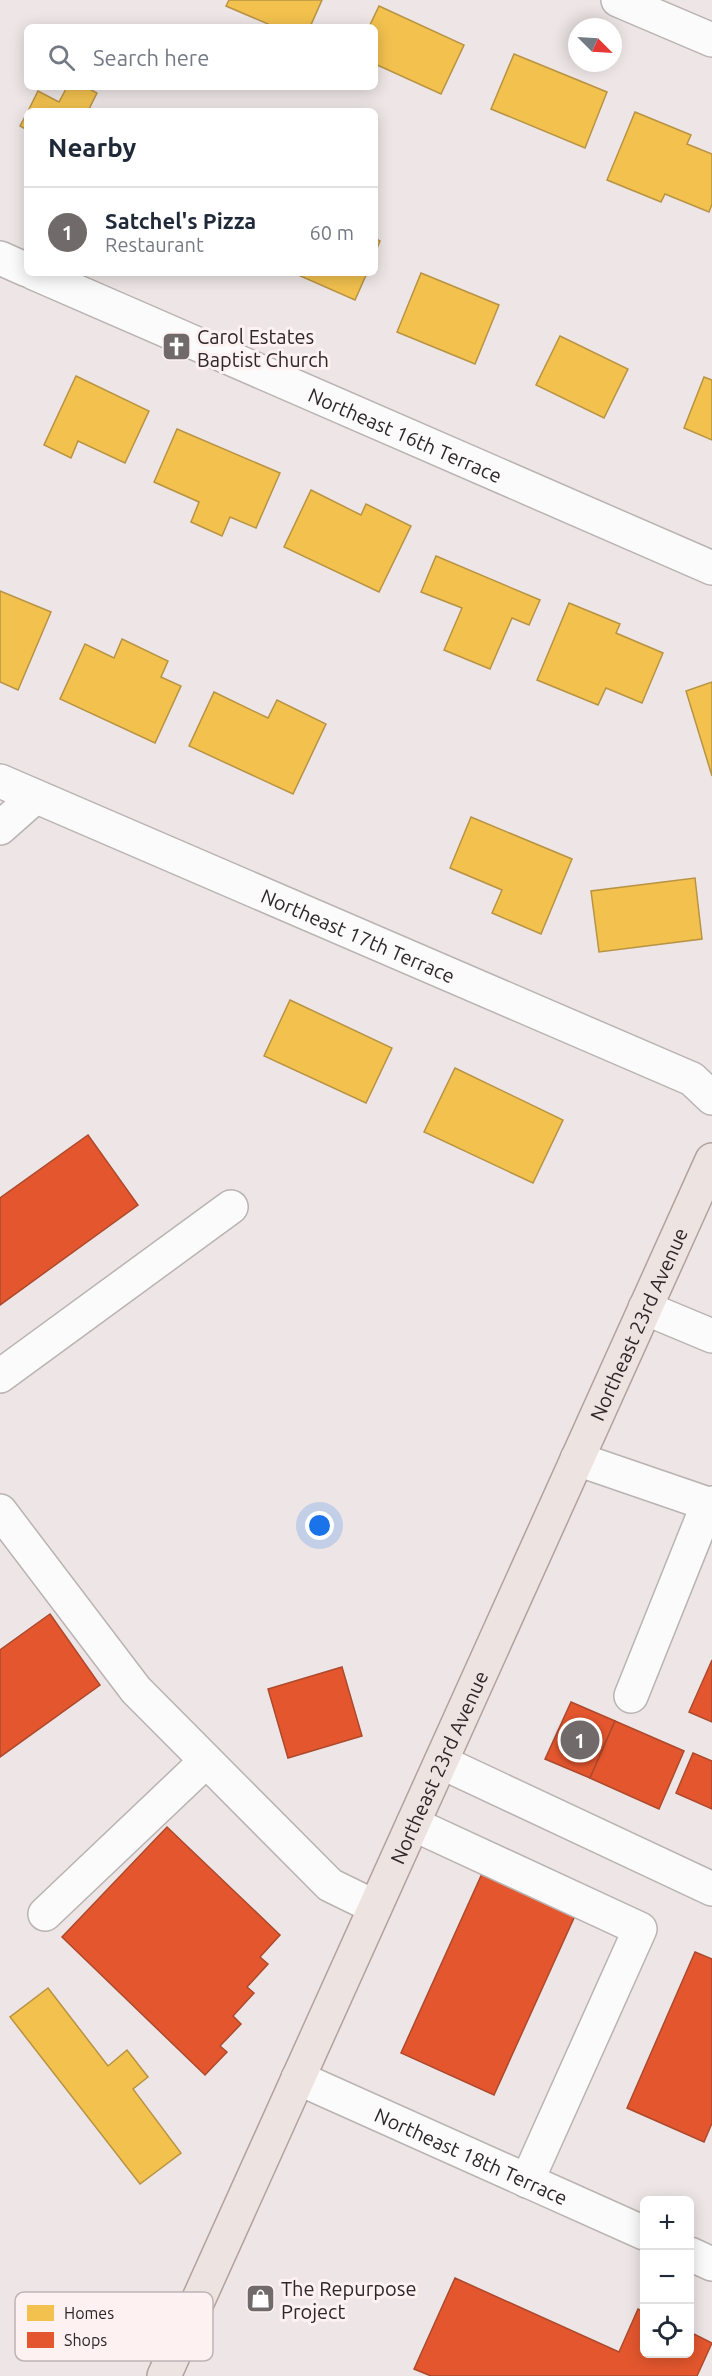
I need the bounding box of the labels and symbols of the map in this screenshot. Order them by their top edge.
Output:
north arrow [568,18,622,72]
place label: Carol Estates Baptist Church [197,325,329,371]
church icon: Carol Estates Baptist Church [160,331,192,363]
street label: Northeast 16th Terrace [305,382,506,487]
street label: Northeast 17th Terrace [258,883,459,987]
street label: Northeast 23rd Avenue [585,1224,692,1424]
your location [305,1511,334,1540]
street label: Northeast 23rd Avenue [385,1667,492,1867]
pin: 1 [560,1718,600,1762]
street label: Northeast 18th Terrace [371,2103,571,2209]
place label: The Repurpose Project [281,2277,416,2323]
shop icon: The Repurpose Project [244,2283,276,2315]
legend [15,2292,213,2361]
text: Homes [64,2304,114,2322]
text: Shops [64,2331,107,2349]

